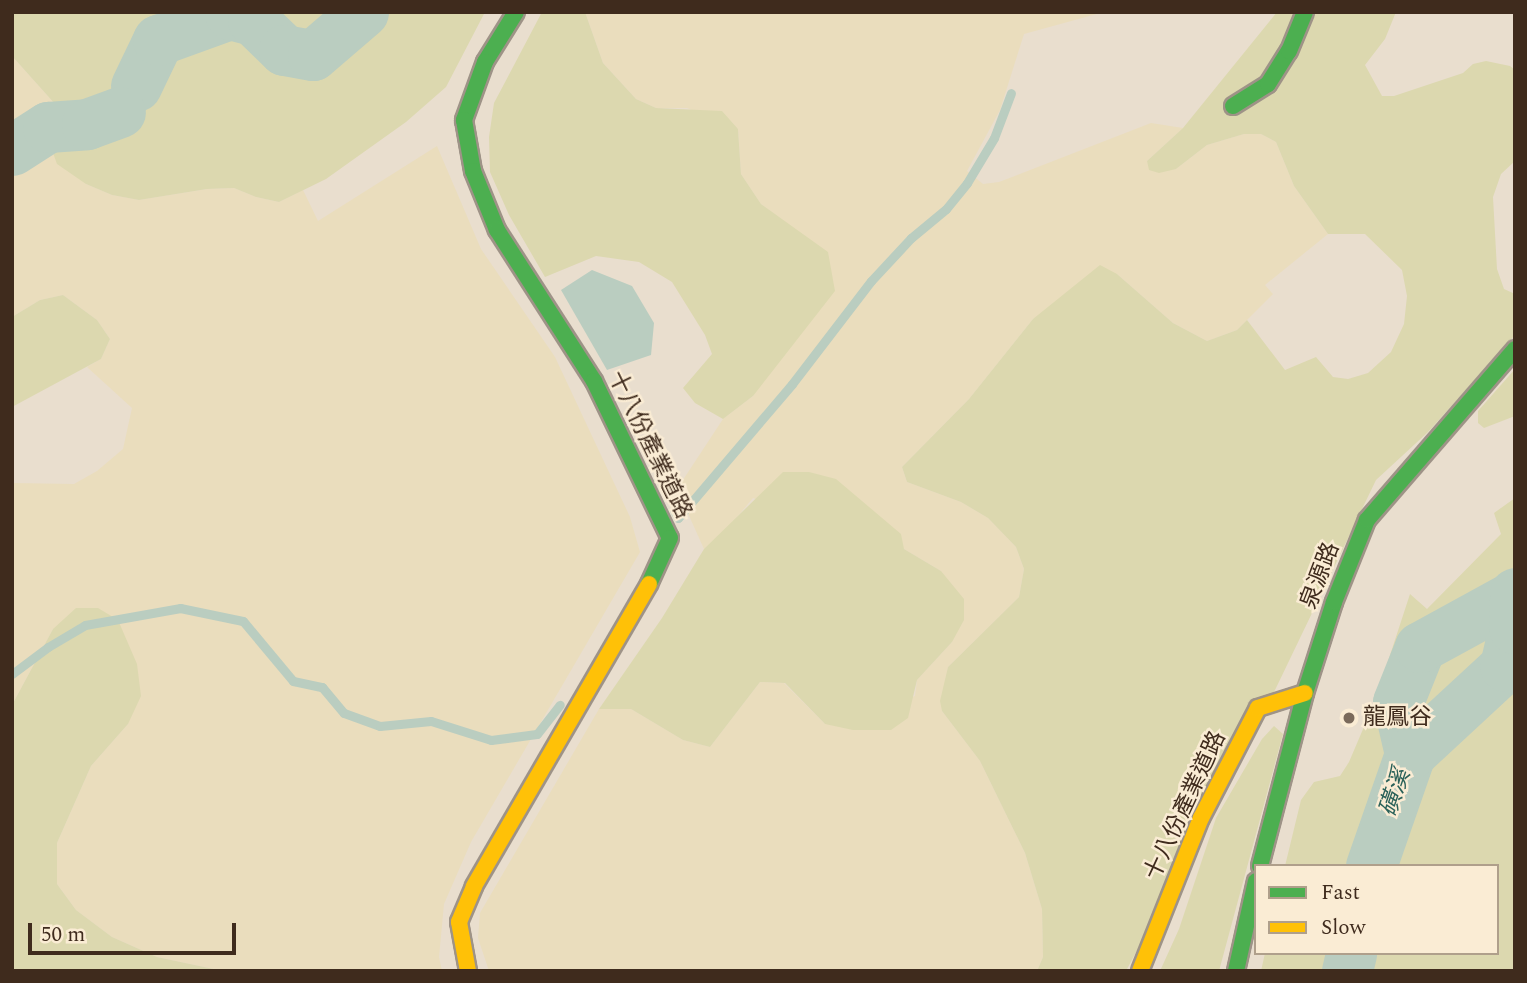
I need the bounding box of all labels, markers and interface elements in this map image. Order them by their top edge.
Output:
street label: 十八份產業道路 [601,367,697,523]
street label: 泉源路 [1296,539,1346,613]
place label: 龍鳳谷 [1363,704,1432,732]
marker: 龍鳳谷 [1341,710,1357,726]
street label: 十八份產業道路 [1139,727,1233,885]
water label: 磺溪 [1375,766,1417,820]
legend [1254,864,1499,955]
text: Fast [1321,877,1360,909]
scale bar [32,909,240,953]
text: Slow [1321,912,1365,944]
text: 50 m [41,919,85,951]

